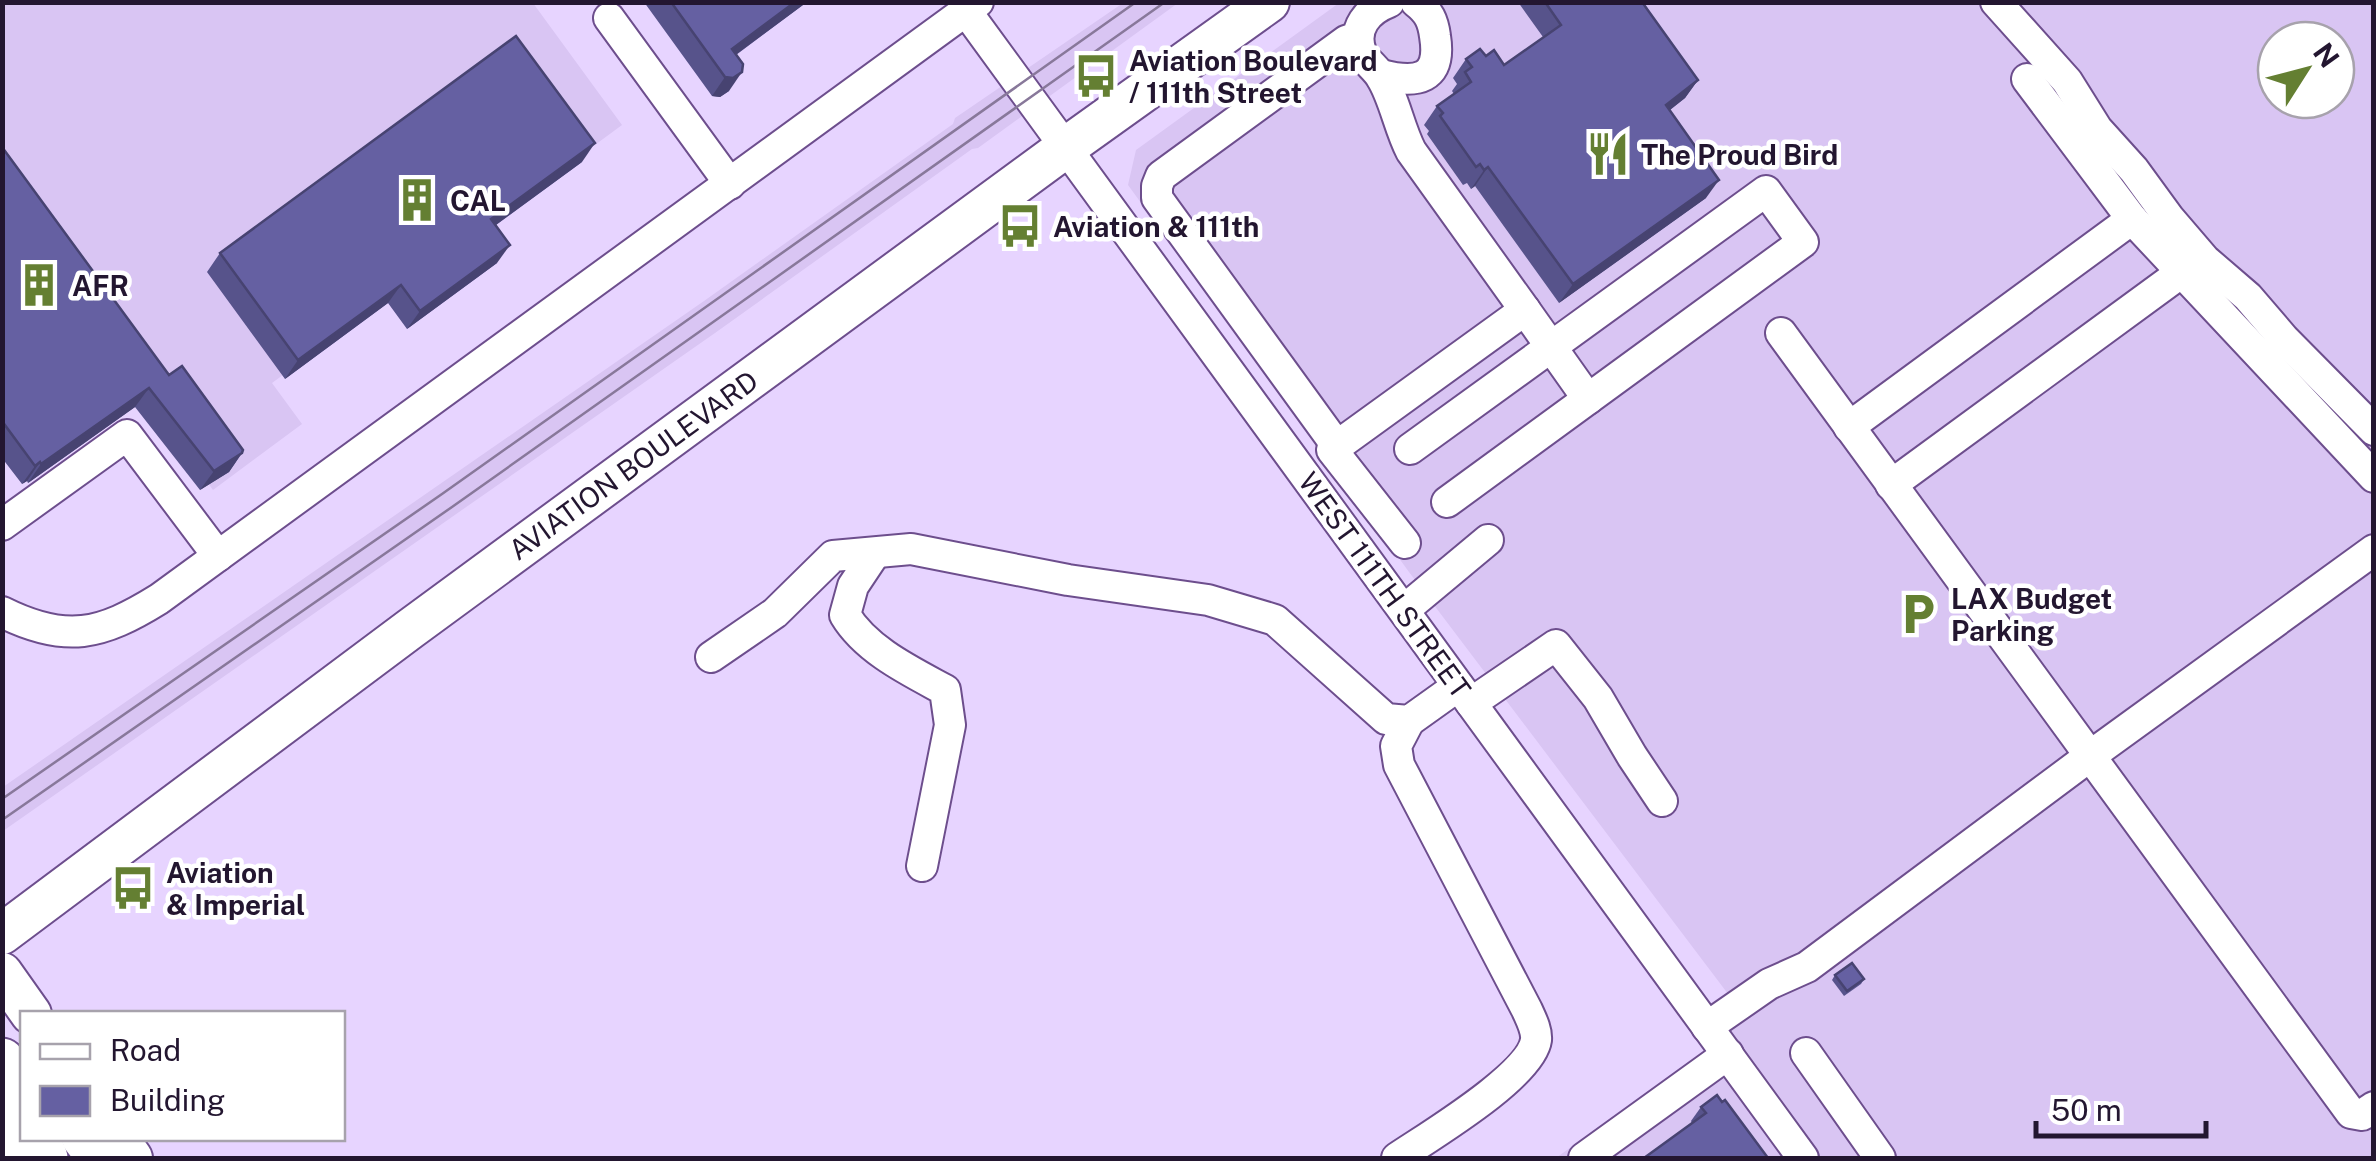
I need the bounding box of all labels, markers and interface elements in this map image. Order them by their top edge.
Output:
north arrow [2256,20,2356,120]
text: N [2307,36,2346,74]
place label: Aviation Boulevard / 111th Street [1129,44,1378,109]
bus stop icon: Aviation Boulevard / 111th Street [1072,52,1120,100]
restaurant icon: The Proud Bird [1584,130,1632,178]
place label: The Proud Bird [1641,138,1838,171]
building icon: CAL [393,176,441,224]
place label: CAL [450,184,506,217]
bus stop icon: Aviation & 111th [996,202,1044,250]
place label: Aviation & 111th [1053,210,1259,243]
building icon: AFR [15,261,63,309]
place label: AFR [72,269,129,302]
street label: AVIATION BOULEVARD [502,364,764,566]
street label: WEST 111TH STREET [1292,466,1478,704]
place label: LAX Budget Parking [1951,582,2112,647]
parking icon: LAX Budget Parking [1894,590,1942,638]
place label: Aviation & Imperial [166,856,305,921]
bus stop icon: Aviation & Imperial [109,864,157,912]
legend [20,1011,345,1141]
text: Road [110,1032,181,1068]
scale bar [2036,1076,2206,1138]
text: Building [110,1082,225,1118]
text: 50 m [2051,1092,2122,1128]

